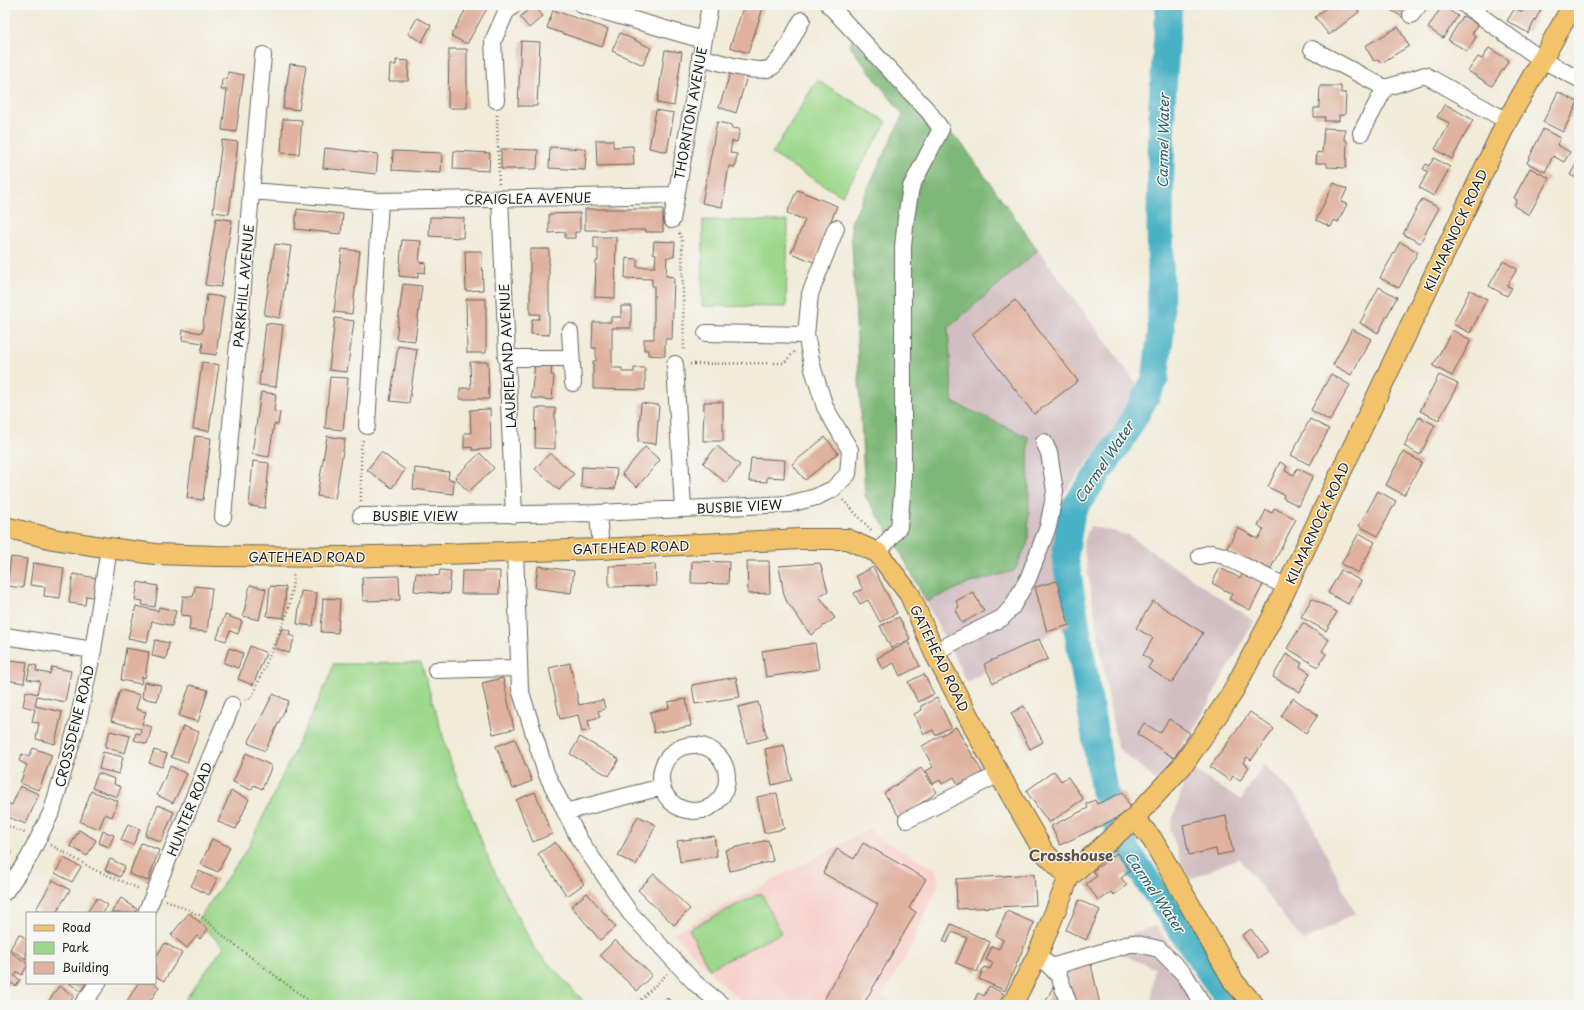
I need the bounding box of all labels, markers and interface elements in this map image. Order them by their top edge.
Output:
street label: THORNTON AVENUE [669,45,711,181]
water label: Carmel Water [1152,91,1174,188]
street label: KILMARNOCK ROAD [1418,166,1492,294]
street label: CRAIGLEA AVENUE [464,187,592,209]
street label: PARKHILL AVENUE [228,224,258,348]
street label: LAURIELAND AVENUE [494,283,520,429]
water label: Carmel Water [1069,415,1141,507]
street label: KILMARNOCK ROAD [1280,459,1354,587]
street label: BUSBIE VIEW [696,494,783,518]
street label: BUSBIE VIEW [372,506,459,525]
street label: GATEHEAD ROAD [572,535,690,559]
street label: GATEHEAD ROAD [249,547,365,566]
street label: GATEHEAD ROAD [906,601,974,715]
street label: CROSSDENE ROAD [50,663,98,789]
street label: HUNTER ROAD [161,759,217,859]
district label: Crosshouse [1029,843,1113,866]
water label: Carmel Water [1120,847,1192,939]
legend [26,912,156,984]
text: Road [62,918,91,936]
text: Park [62,938,89,956]
text: Building [62,958,109,976]

